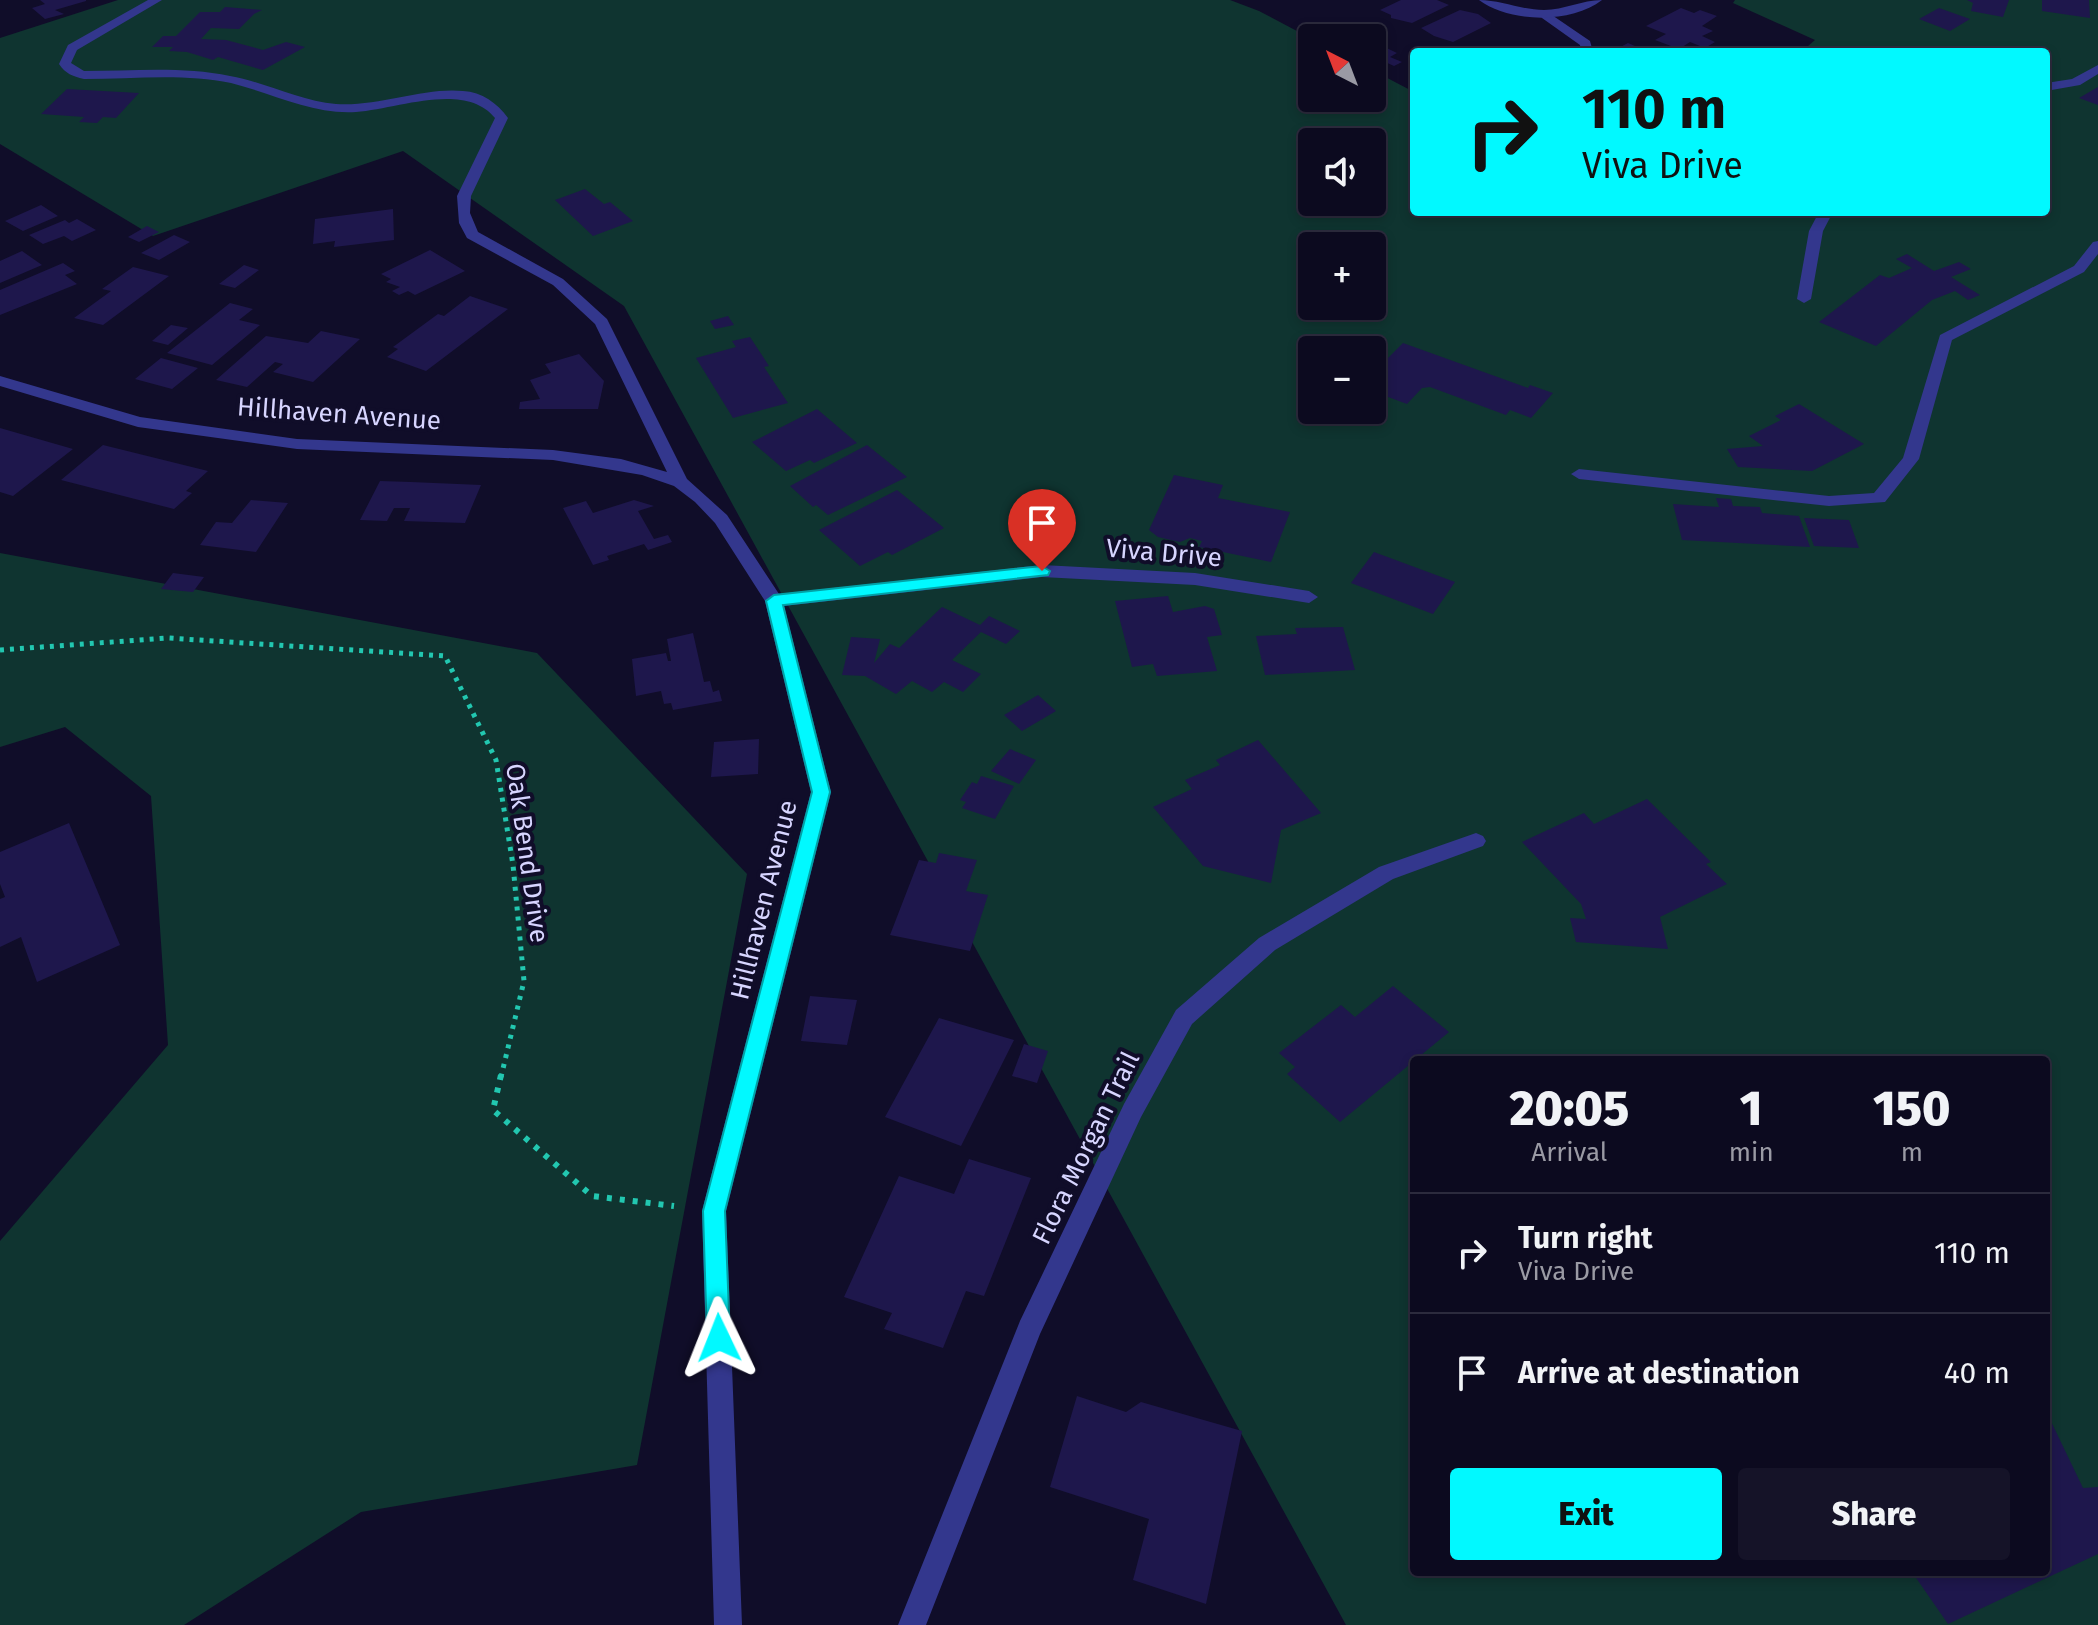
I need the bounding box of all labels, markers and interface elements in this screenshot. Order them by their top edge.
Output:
north arrow [1298,24,1386,112]
map controls [1298,24,1386,424]
text: 110 m [1582,76,1726,143]
icon: right [1450,80,1554,184]
button: sound [1298,128,1386,216]
text: Viva Drive [1582,144,1743,188]
button: + [1298,232,1386,320]
button: − [1298,336,1386,424]
street label: Hillhaven Avenue [236,391,442,437]
pin [1008,489,1076,571]
icon: arrive [1020,501,1064,545]
street label: Viva Drive [1105,532,1223,574]
street label: Oak Bend Drive [499,761,555,945]
street label: Hillhaven Avenue [724,797,804,1003]
street label: Flora Morgan Trail [1026,1046,1146,1249]
text: 20:05 [1509,1080,1629,1138]
text: 1 [1740,1080,1763,1138]
text: 150 [1873,1080,1951,1138]
text: Arrival [1531,1137,1607,1168]
text: min [1729,1137,1774,1168]
text: m [1901,1137,1923,1168]
text: Turn right [1518,1220,1653,1256]
icon: right [1450,1231,1494,1275]
text: 110 m [1934,1235,2010,1271]
text: Viva Drive [1518,1256,1634,1287]
position arrow [677,1296,761,1380]
icon: arrive [1450,1351,1494,1395]
text: Arrive at destination [1518,1355,1800,1391]
text: 40 m [1944,1355,2010,1391]
button: Exit [1450,1468,1722,1560]
button: Share [1738,1468,2010,1560]

